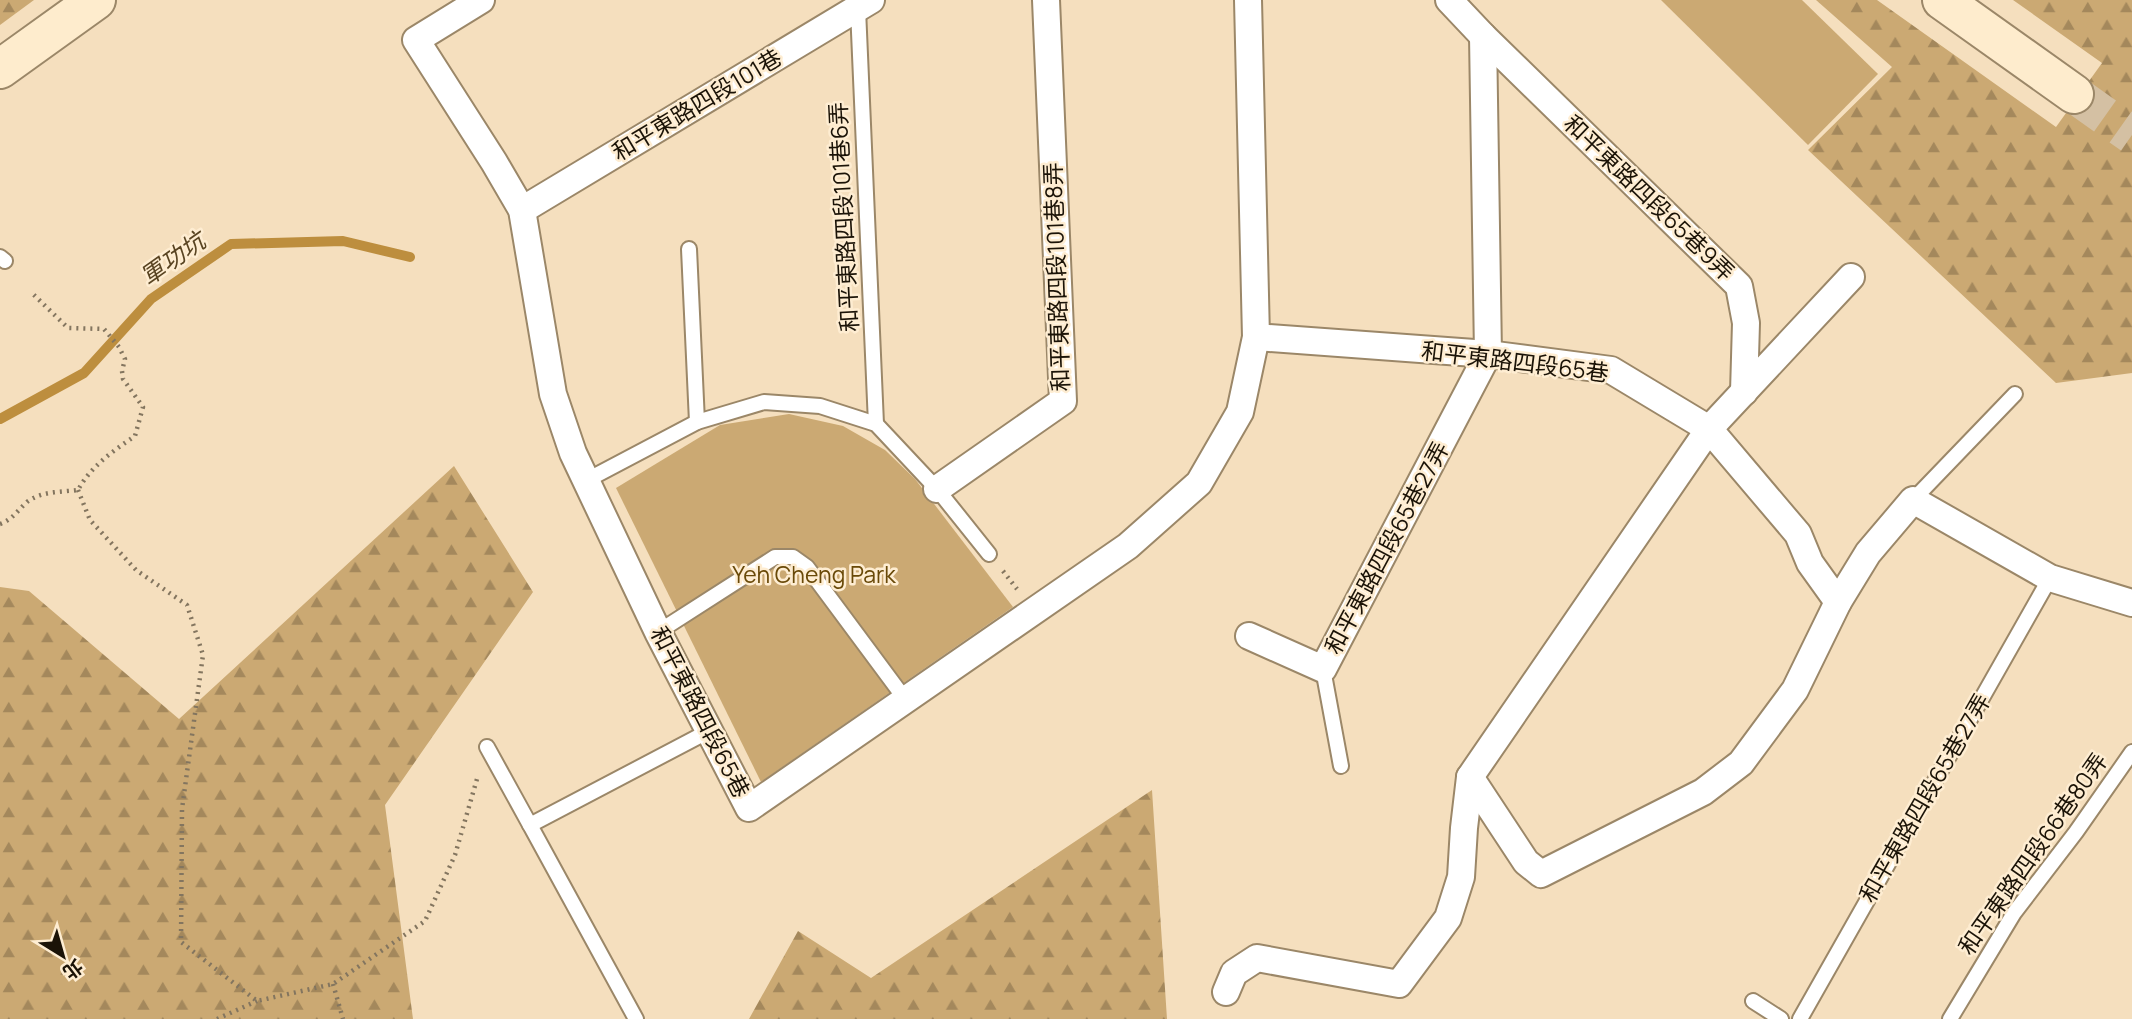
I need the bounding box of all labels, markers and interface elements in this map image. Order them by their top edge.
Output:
street label: 和平東路四段101巷 [606,41,787,168]
street label: 和平東路四段101巷6弄 [821,101,865,333]
street label: 和平東路四段65巷9弄 [1557,107,1742,287]
street label: 和平東路四段101巷8弄 [1036,162,1076,392]
water label: 軍功坑 [133,222,214,292]
street label: 和平東路四段65巷 [1420,334,1611,388]
street label: 和平東路四段65巷27弄 [1317,436,1456,659]
park label: Yeh Cheng Park [732,558,896,590]
street label: 和平東路四段65巷 [644,620,758,803]
street label: 和平東路四段65巷27弄 [1851,687,1997,908]
street label: 和平東路四段66巷80弄 [1950,746,2114,961]
north arrow [28,921,98,991]
text: 北 [58,953,89,986]

